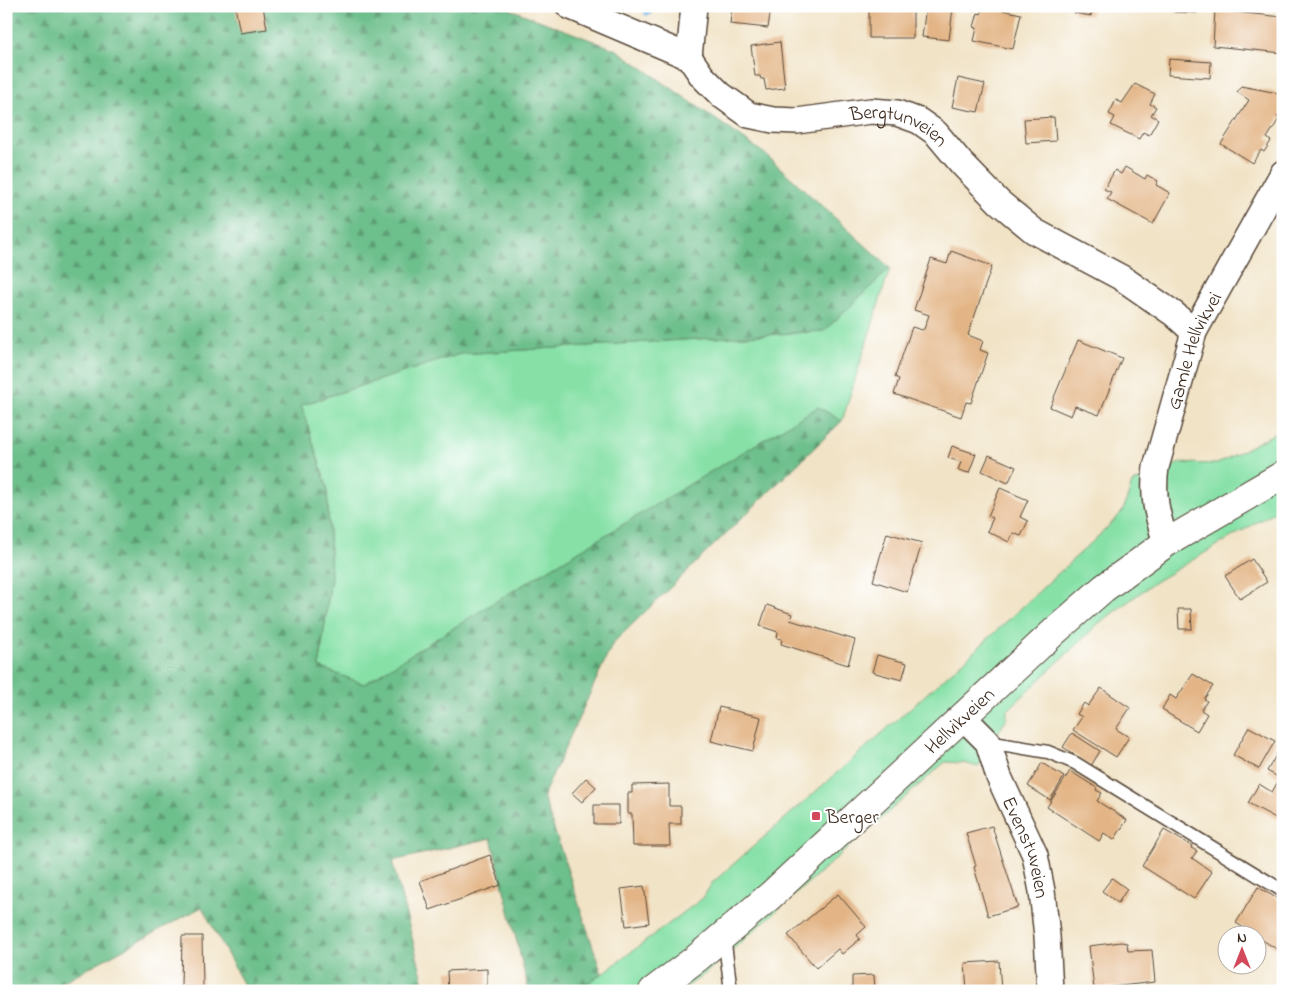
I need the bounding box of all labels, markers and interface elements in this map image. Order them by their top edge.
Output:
street label: Bergtunveien [847,99,954,154]
street label: Gamle Hellvikvei [1161,287,1231,414]
street label: Hellvikveien [919,682,1003,762]
street label: Evenstuveien [993,792,1055,900]
place label: Berger [825,804,880,834]
marker: Berger [810,810,822,822]
north arrow [1216,924,1266,974]
text: N [1237,928,1247,949]

